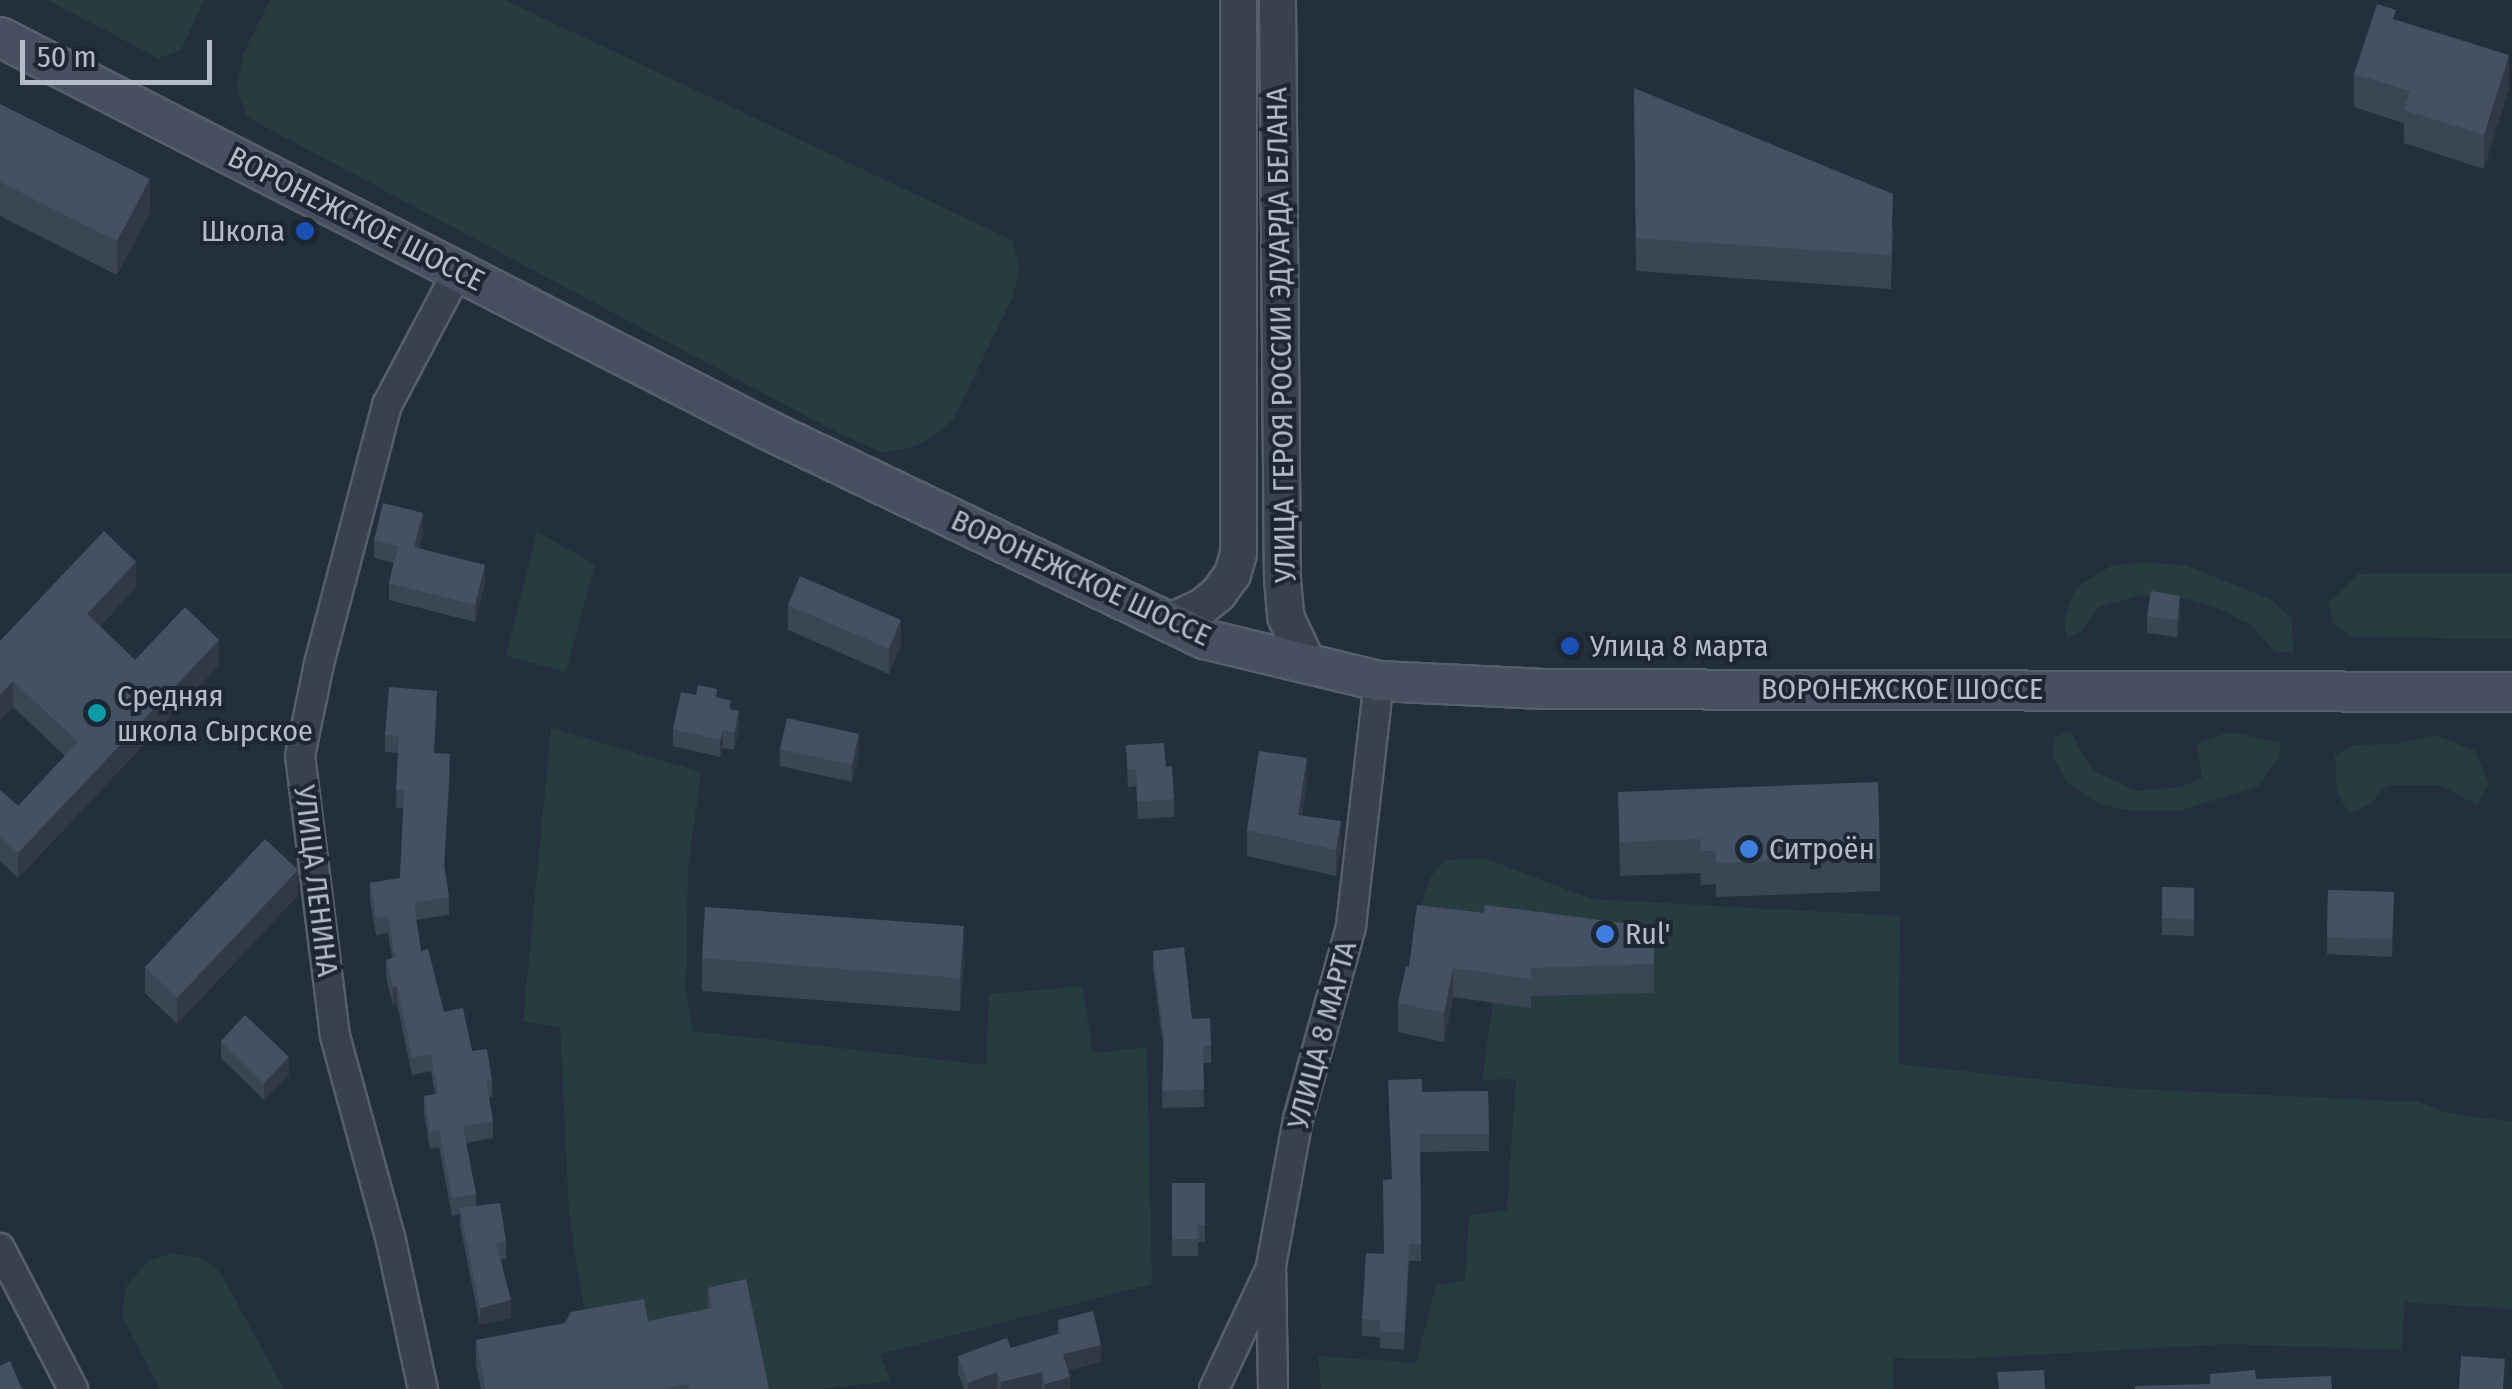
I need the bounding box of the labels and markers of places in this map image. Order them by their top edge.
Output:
place label: Школа [201,213,285,249]
marker: Школа [294,220,316,242]
place label: Улица 8 марта [1590,628,1768,664]
marker: Улица 8 марта [1559,635,1581,657]
place label: Средняя школа Сырское [117,678,313,748]
marker: Средняя школа Сырское [86,702,108,724]
place label: Ситроён [1769,831,1875,867]
marker: Ситроён [1738,838,1760,860]
place label: Rul' [1625,916,1671,952]
marker: Rul' [1594,923,1616,945]

